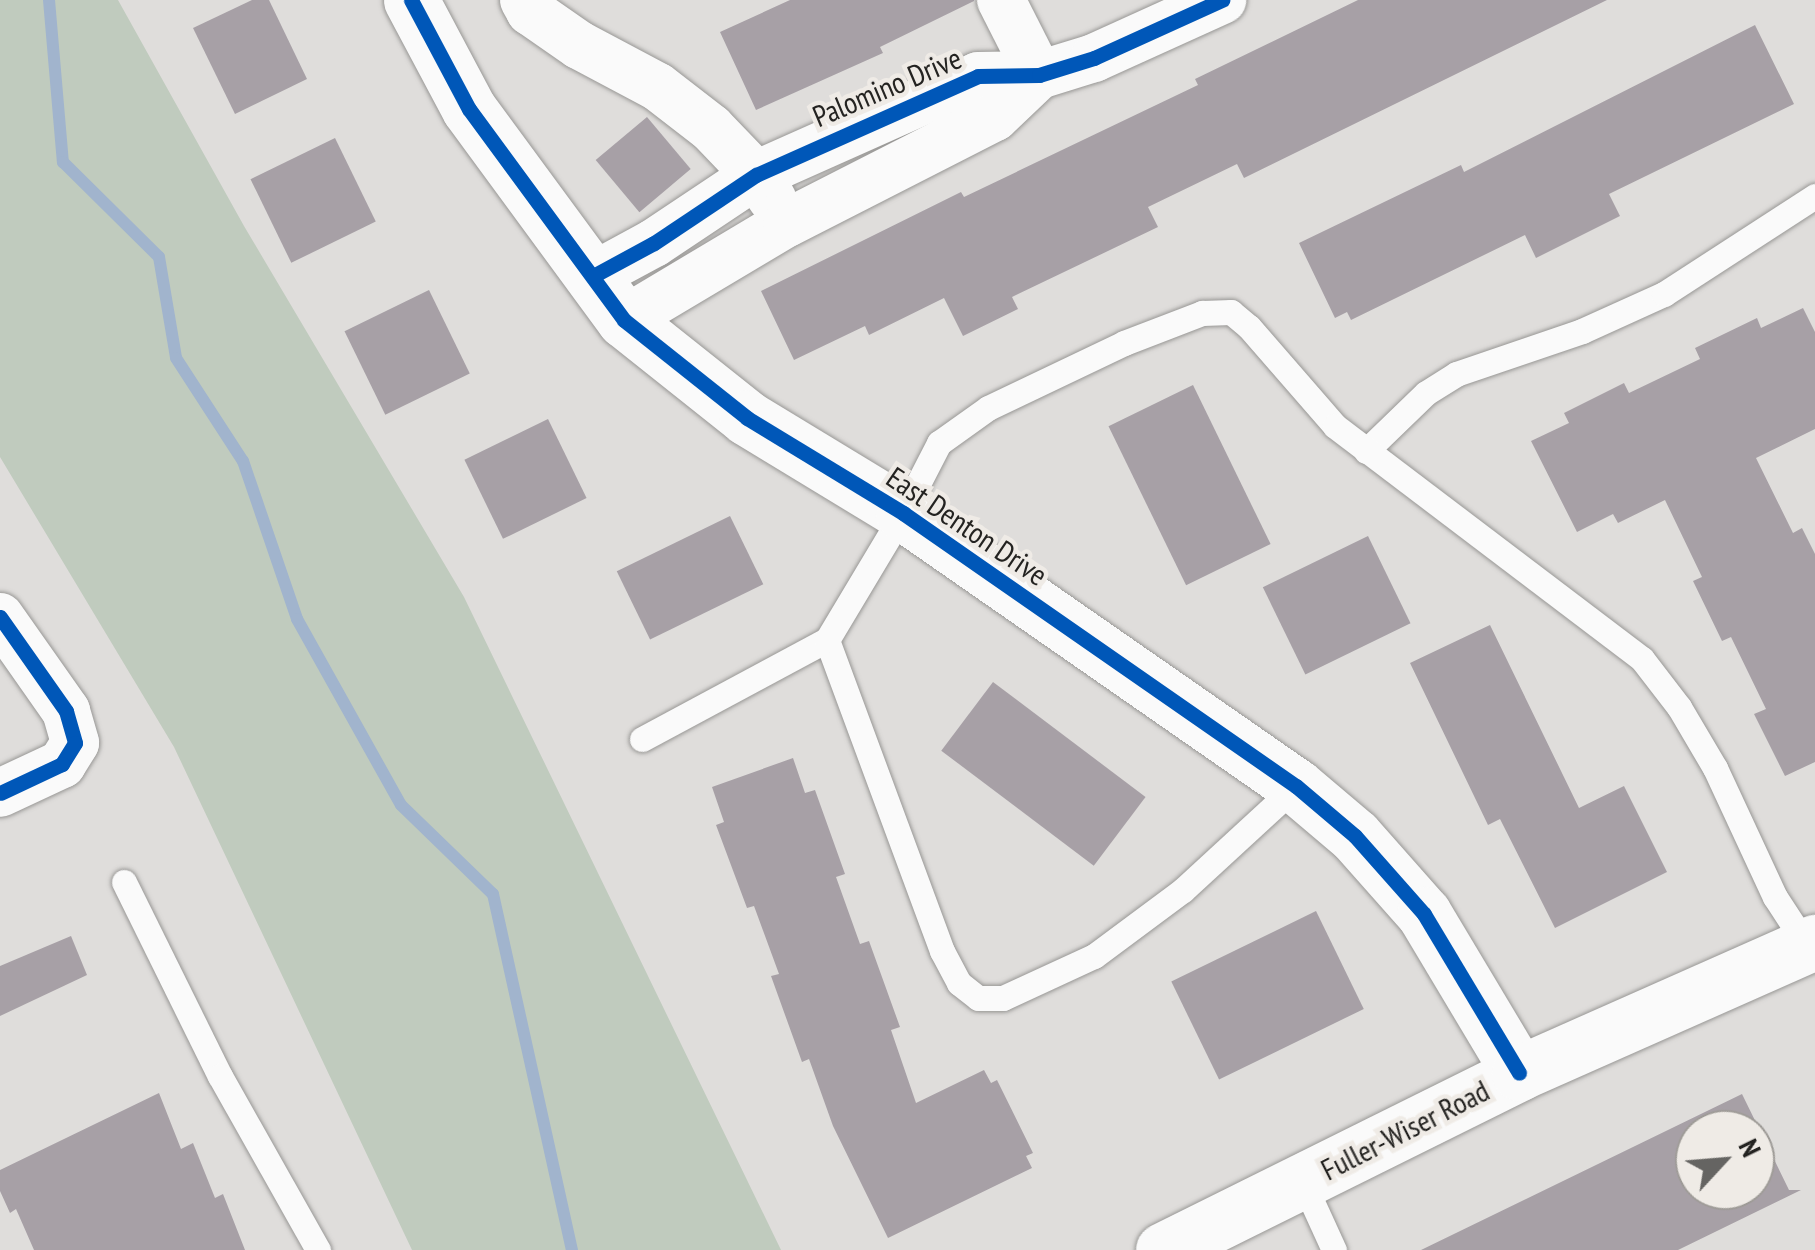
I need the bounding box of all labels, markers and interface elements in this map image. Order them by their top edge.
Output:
street label: Palomino Drive [807,40,967,134]
street label: East Denton Drive [880,459,1054,593]
street label: Fuller-Wiser Road [1315,1072,1495,1188]
north arrow [1675,1110,1775,1210]
text: N [1731,1133,1771,1162]

